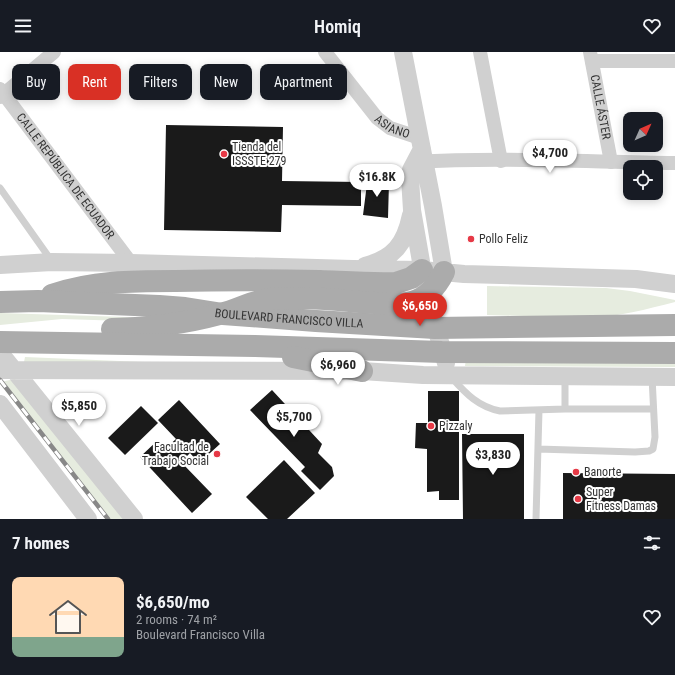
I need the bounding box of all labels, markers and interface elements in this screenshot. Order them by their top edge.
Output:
icon: menu [12,15,34,37]
icon: heart [641,15,663,37]
text: Homiq [314,16,361,37]
chip: Buy [12,64,60,100]
chip: Rent [68,64,121,100]
chip: Filters [129,64,192,100]
chip: New [200,64,252,100]
chip: Apartment [260,64,347,100]
street label: CALLE ÁSTER [587,73,614,141]
street label: CALLE REPÚBLICA DE ECUADOR [14,110,118,242]
street label: ASIANO [372,112,412,141]
north arrow [623,112,663,152]
map controls [623,112,663,200]
place label: Tienda del ISSSTE 279 [232,140,286,168]
pin: $4,700 [517,140,583,174]
text: $4,700 [532,145,568,160]
marker: Tienda del ISSSTE 279 [219,149,229,159]
button: locate [623,160,663,200]
pin: $16.8K [344,164,410,198]
text: $16.8K [358,169,396,184]
place label: Pollo Feliz [479,232,528,246]
marker: Pollo Feliz [466,234,476,244]
pin: $6,650 [387,293,453,327]
text: $6,650 [402,298,438,313]
street label: BOULEVARD FRANCISCO VILLA [214,306,364,331]
pin: $6,960 [305,352,371,386]
text: $6,960 [320,357,356,372]
pin: $5,850 [46,393,112,427]
text: $5,850 [61,398,97,413]
pin: $5,700 [261,404,327,438]
text: $5,700 [276,409,312,424]
place label: Pizzaly [439,419,472,433]
marker: Pizzaly [426,421,436,431]
place label: Facultad de Trabajo Social [142,440,209,468]
pin: $3,830 [460,442,526,476]
text: $3,830 [475,447,511,462]
marker: Facultad de Trabajo Social [212,449,222,459]
place label: Banorte [584,465,622,479]
marker: Banorte [571,467,581,477]
place label: Super Fitness Damas [586,485,656,513]
marker: Super Fitness Damas [573,494,583,504]
icon: filters [641,532,663,554]
text: 7 homes [12,533,70,553]
text: $6,650/mo [136,592,210,612]
icon: home [44,593,92,641]
icon: heart [641,606,663,628]
text: 2 rooms · 74 m² [136,612,217,627]
text: Boulevard Francisco Villa [136,627,265,642]

